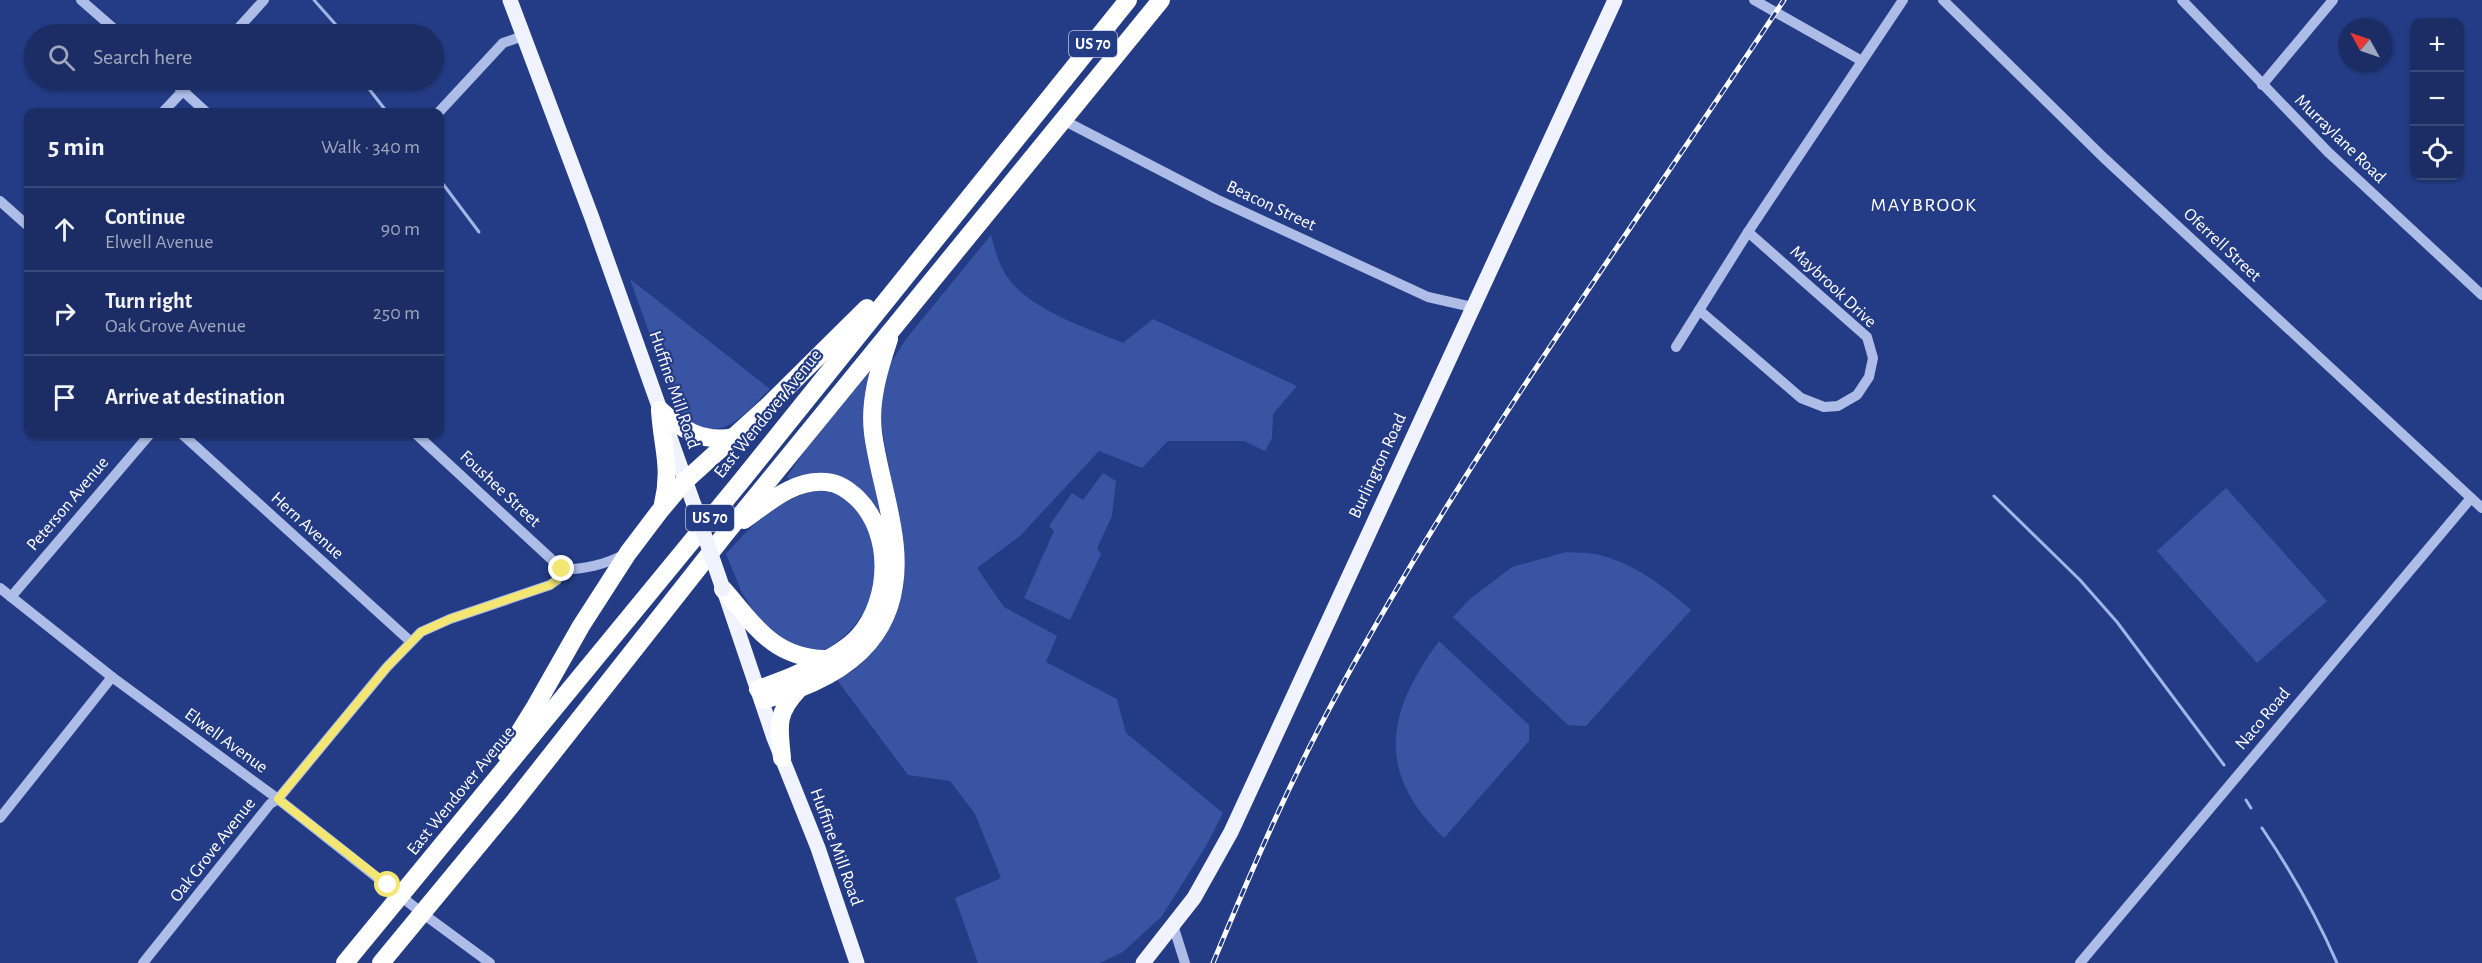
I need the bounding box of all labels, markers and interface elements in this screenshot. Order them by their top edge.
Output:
north arrow [2338,18,2392,72]
map controls [2410,18,2464,180]
button: + [2410,18,2464,72]
search box [24,24,444,90]
road number: US 70 [1069,31,1117,57]
icon: search [45,41,78,74]
text: Search here [93,46,192,68]
button: − [2410,72,2464,126]
street label: Murraylane Road [2291,91,2389,187]
button: locate [2410,126,2464,180]
text: 5 min [48,134,105,160]
text: Walk · 340 m [321,137,420,157]
street label: Beacon Street [1224,177,1319,235]
district label: MAYBROOK [1871,195,1977,215]
street label: Oferrell Street [2180,205,2265,286]
text: Continue [105,206,185,228]
icon: ahead [48,213,81,246]
text: 90 m [381,219,420,239]
text: Elwell Avenue [105,232,213,252]
street label: Maybrook Drive [1786,243,1880,331]
text: Turn right [105,290,192,312]
icon: right [48,297,81,330]
text: 250 m [373,303,420,323]
text: Oak Grove Avenue [105,316,246,336]
street label: Huffine Mill Road [645,329,703,451]
street label: East Wendover Avenue [711,346,825,482]
icon: arrive [48,381,81,414]
text: Arrive at destination [105,386,285,408]
street label: Burlington Road [1346,411,1410,521]
street label: Foushee Street [456,447,544,531]
street label: Peterson Avenue [24,454,112,554]
street label: Hern Avenue [267,489,347,563]
road number: US 70 [686,505,734,531]
route end [548,555,574,581]
street label: Naco Road [2232,685,2294,753]
street label: Elwell Avenue [181,705,271,777]
street label: East Wendover Avenue [404,723,518,859]
street label: Huffine Mill Road [806,786,866,908]
street label: Oak Grove Avenue [167,794,259,906]
route start [374,871,400,897]

